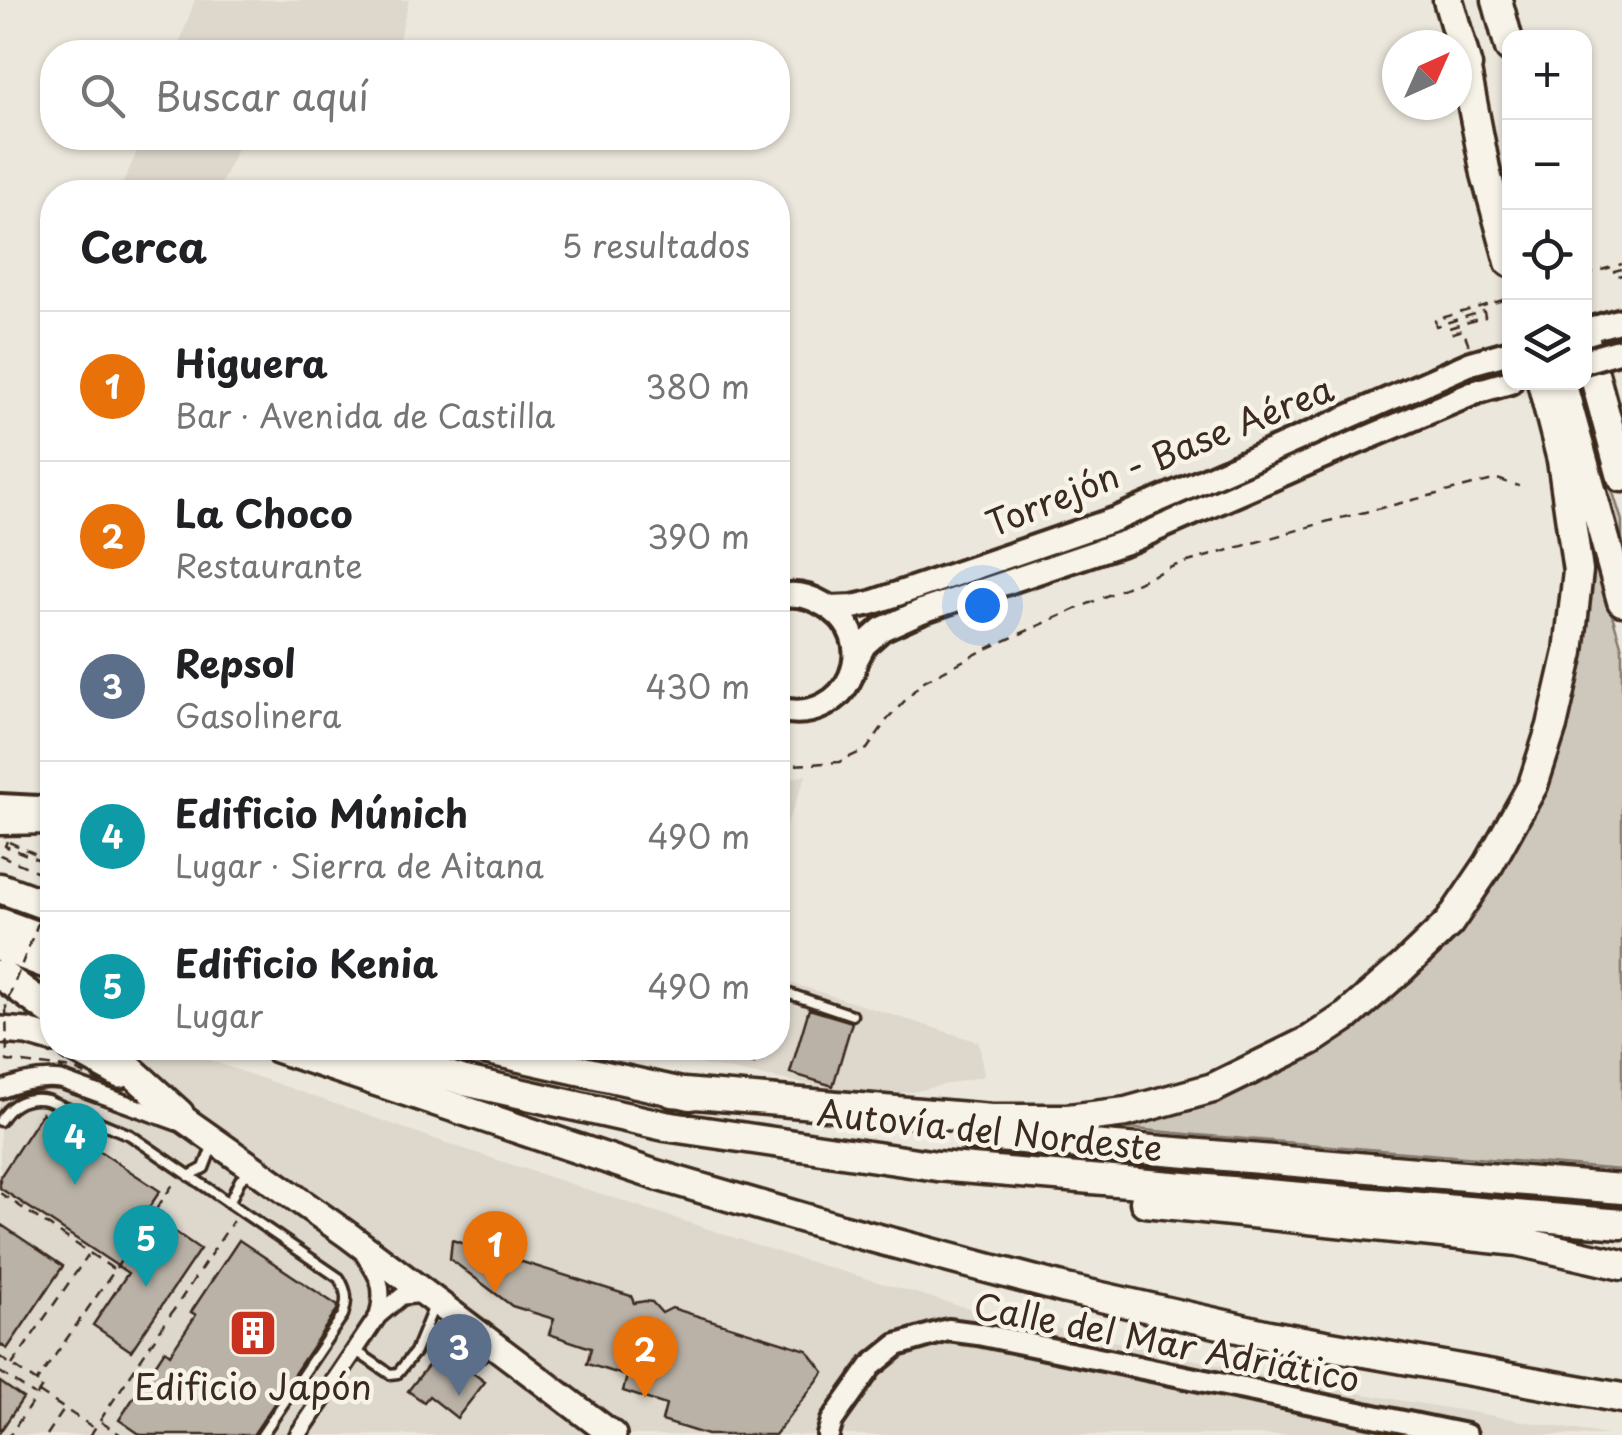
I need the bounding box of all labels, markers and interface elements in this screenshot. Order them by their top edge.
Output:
north arrow [1382,30,1472,120]
map controls [1502,30,1592,390]
button: + [1502,30,1592,120]
search box [40,40,790,150]
text: Buscar aquí [155,67,369,124]
icon: search [75,68,130,123]
button: − [1502,120,1592,210]
button: locate [1502,210,1592,300]
text: Cerca [80,214,207,277]
text: 5 resultados [561,221,750,269]
button: layers [1502,300,1592,390]
text: Higuera [175,334,328,391]
street label: Torrejón - Base Aérea [977,361,1341,549]
text: 1 [105,362,120,410]
text: 380 m [645,362,750,410]
text: Bar · Avenida de Castilla [175,391,555,439]
text: La Choco [175,484,353,541]
text: 2 [101,512,124,560]
text: 390 m [647,512,750,560]
text: Restaurante [175,541,363,589]
your location [957,580,1008,631]
text: Repsol [175,634,296,691]
text: 3 [102,662,123,710]
text: 430 m [645,662,750,710]
text: Gasolinera [175,691,341,739]
text: Edificio Múnich [175,784,468,841]
text: 4 [102,812,123,860]
text: 490 m [647,812,750,860]
text: Lugar · Sierra de Aitana [175,841,544,889]
text: Edificio Kenia [175,934,438,991]
text: 5 [102,962,123,1010]
text: 490 m [647,962,750,1010]
text: Lugar [175,991,263,1039]
street label: Autovía del Nordeste [815,1084,1165,1174]
pin: 4 [42,1102,108,1185]
pin: 5 [114,1204,178,1287]
pin: 1 [462,1210,528,1293]
street label: Calle del Mar Adriático [969,1278,1365,1404]
building icon: Edificio Japón [227,1307,279,1359]
pin: 3 [426,1314,492,1396]
pin: 2 [612,1316,678,1398]
place label: Edificio Japón [134,1359,372,1412]

